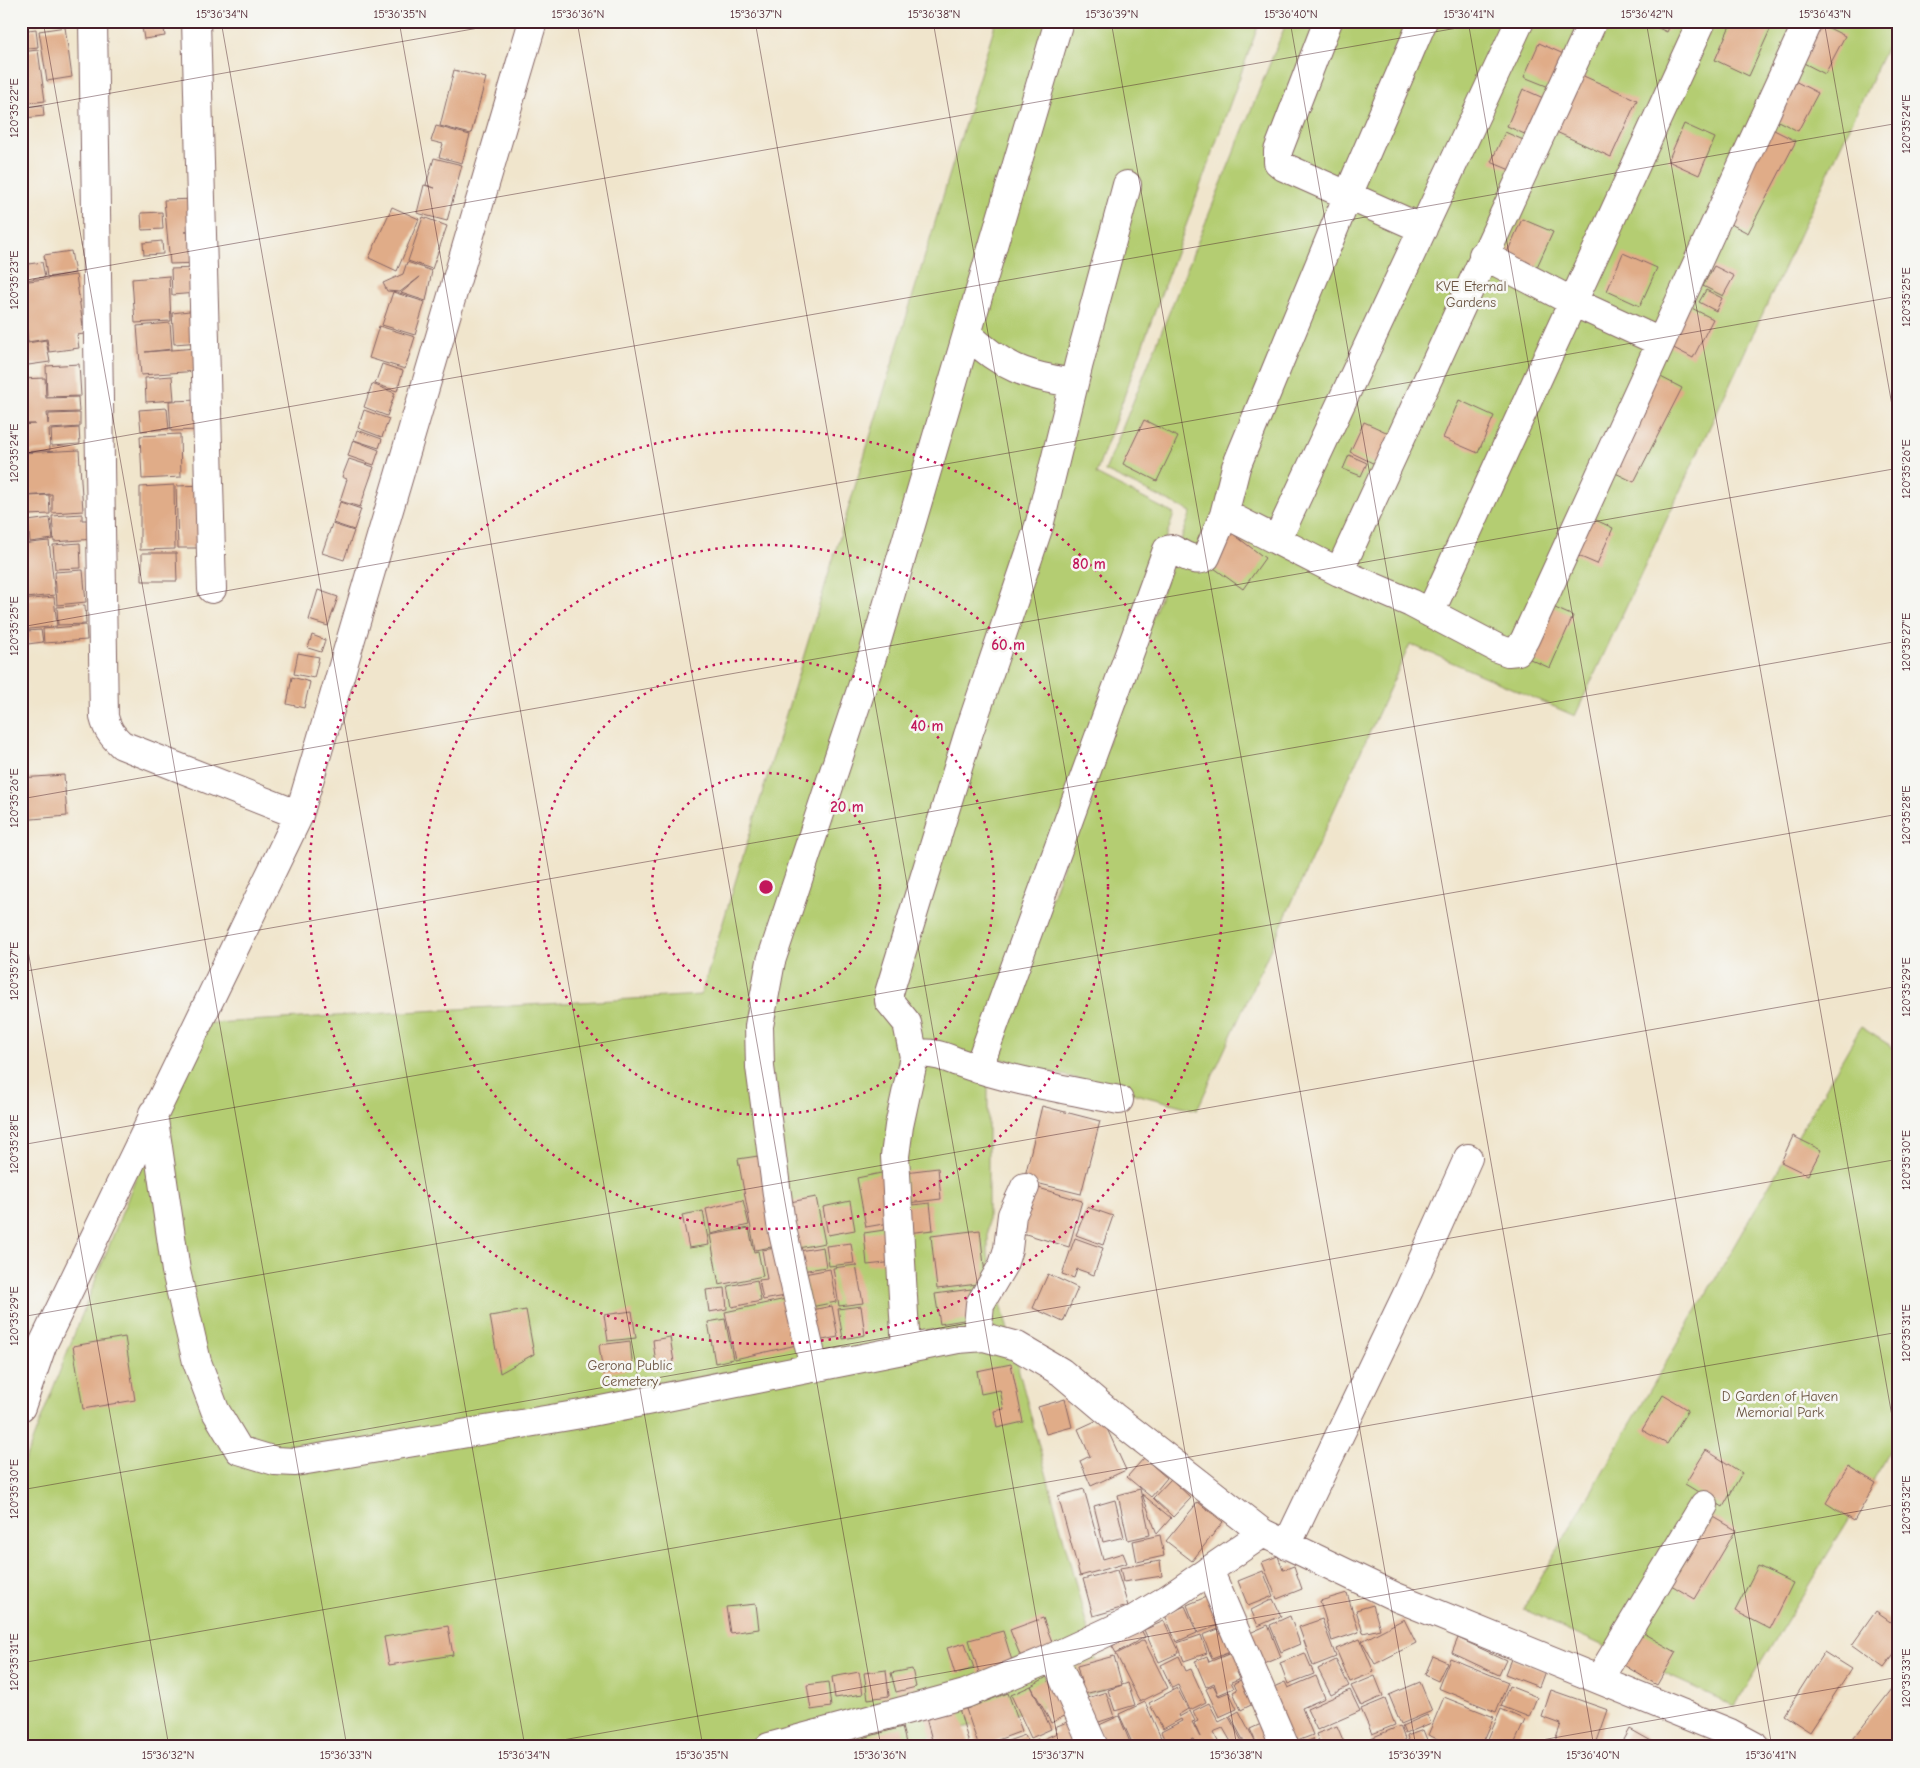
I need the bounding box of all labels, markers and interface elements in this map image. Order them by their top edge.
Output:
text: 15°36'34"N [196,7,248,21]
text: 15°36'35"N [374,7,426,21]
text: 15°36'36"N [552,7,604,21]
text: 15°36'37"N [730,7,782,21]
text: 15°36'38"N [908,7,960,21]
text: 15°36'39"N [1086,7,1138,21]
text: 15°36'40"N [1264,7,1318,21]
text: 15°36'41"N [1444,7,1494,21]
text: 15°36'42"N [1621,7,1673,21]
text: 15°36'43"N [1799,7,1851,21]
text: 120°35'22"E [7,78,21,138]
text: 120°35'24"E [1899,95,1913,153]
text: 120°35'23"E [7,250,21,310]
text: 120°35'25"E [1899,267,1913,327]
park label: KVE Eternal Gardens [1435,278,1507,311]
text: 120°35'24"E [7,424,21,482]
text: 120°35'26"E [1899,439,1913,499]
text: 80 m [1072,555,1106,573]
text: 120°35'25"E [7,596,21,656]
text: 120°35'27"E [1899,613,1913,671]
text: 60 m [991,636,1025,654]
text: 40 m [911,717,944,735]
text: 120°35'26"E [7,768,21,828]
text: 120°35'28"E [1899,785,1913,845]
text: 20 m [830,798,864,816]
centre of rings [757,878,775,896]
text: 120°35'27"E [7,942,21,1000]
text: 120°35'29"E [1899,957,1913,1017]
text: 120°35'28"E [7,1114,21,1174]
text: 120°35'30"E [1899,1130,1913,1190]
text: 120°35'29"E [7,1286,21,1346]
text: 120°35'31"E [1899,1304,1913,1362]
park label: Gerona Public Cemetery [588,1357,673,1390]
park label: D Garden of Haven Memorial Park [1722,1388,1838,1421]
text: 120°35'30"E [7,1459,21,1519]
text: 120°35'32"E [1899,1475,1913,1535]
text: 120°35'31"E [7,1633,21,1691]
text: 120°35'33"E [1899,1649,1913,1707]
text: 15°36'32"N [142,1748,194,1762]
text: 15°36'33"N [320,1748,372,1762]
text: 15°36'34"N [498,1748,550,1762]
text: 15°36'35"N [676,1748,728,1762]
text: 15°36'36"N [854,1748,906,1762]
text: 15°36'37"N [1032,1748,1084,1762]
text: 15°36'38"N [1210,1748,1262,1762]
text: 15°36'39"N [1389,1748,1441,1762]
text: 15°36'40"N [1566,1748,1620,1762]
text: 15°36'41"N [1746,1748,1796,1762]

